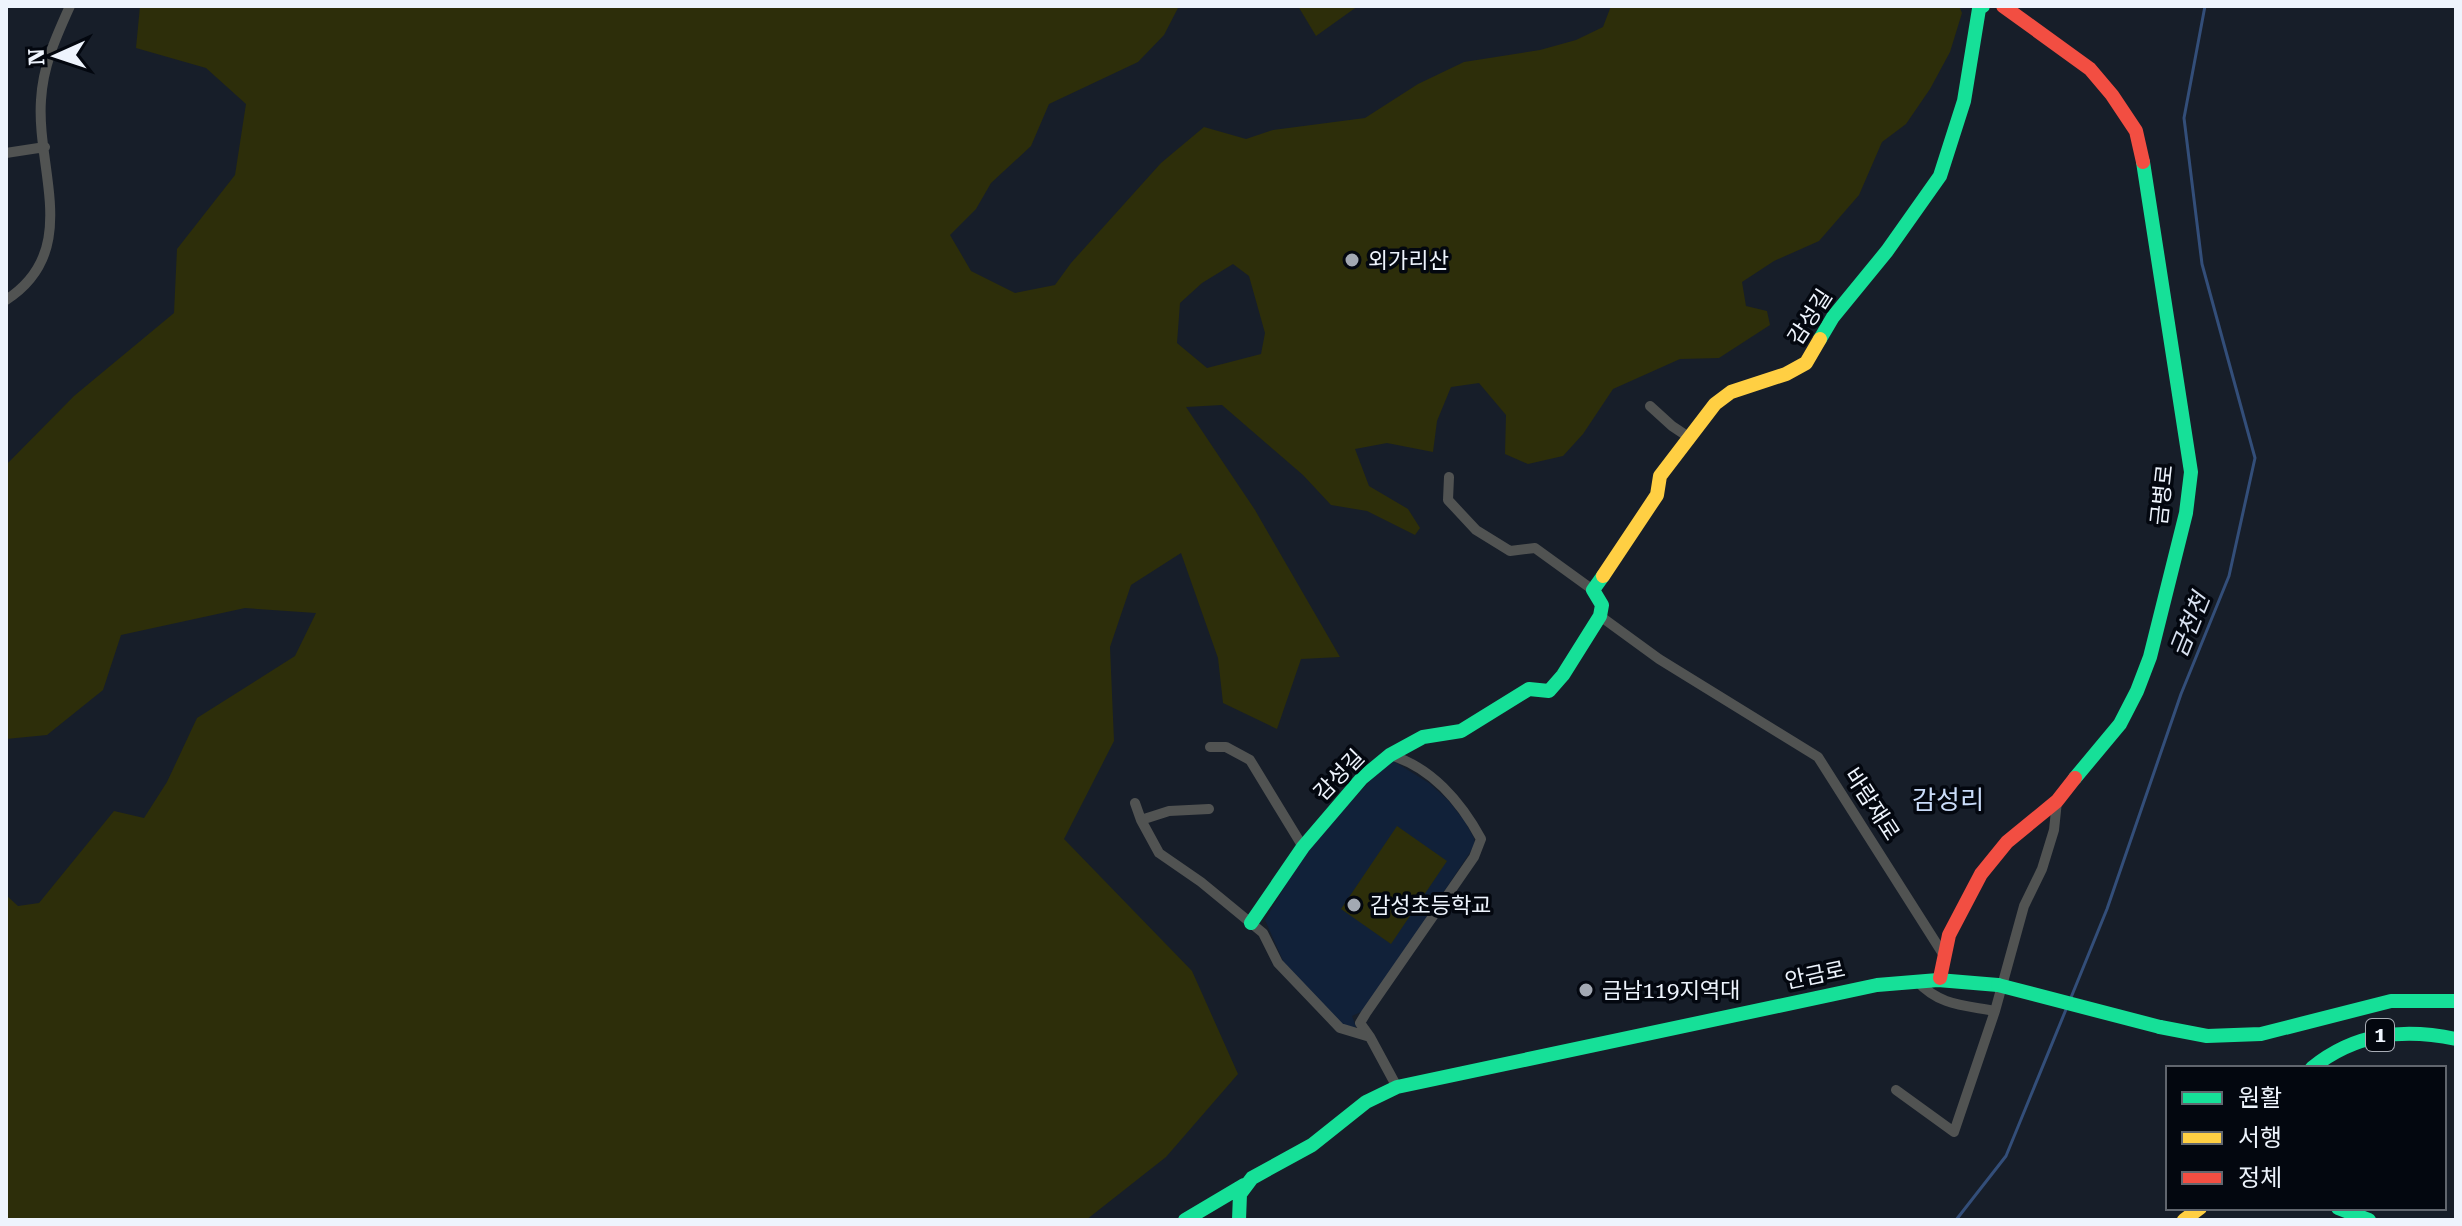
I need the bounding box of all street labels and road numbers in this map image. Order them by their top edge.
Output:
street label: 감성길 [1783,285,1837,349]
street label: 금병로 [2146,463,2178,527]
street label: 감성길 [1309,744,1369,806]
street label: 바람재로 [1839,763,1905,845]
street label: 안금로 [1783,956,1847,994]
road number: 1 [2366,1019,2394,1051]

